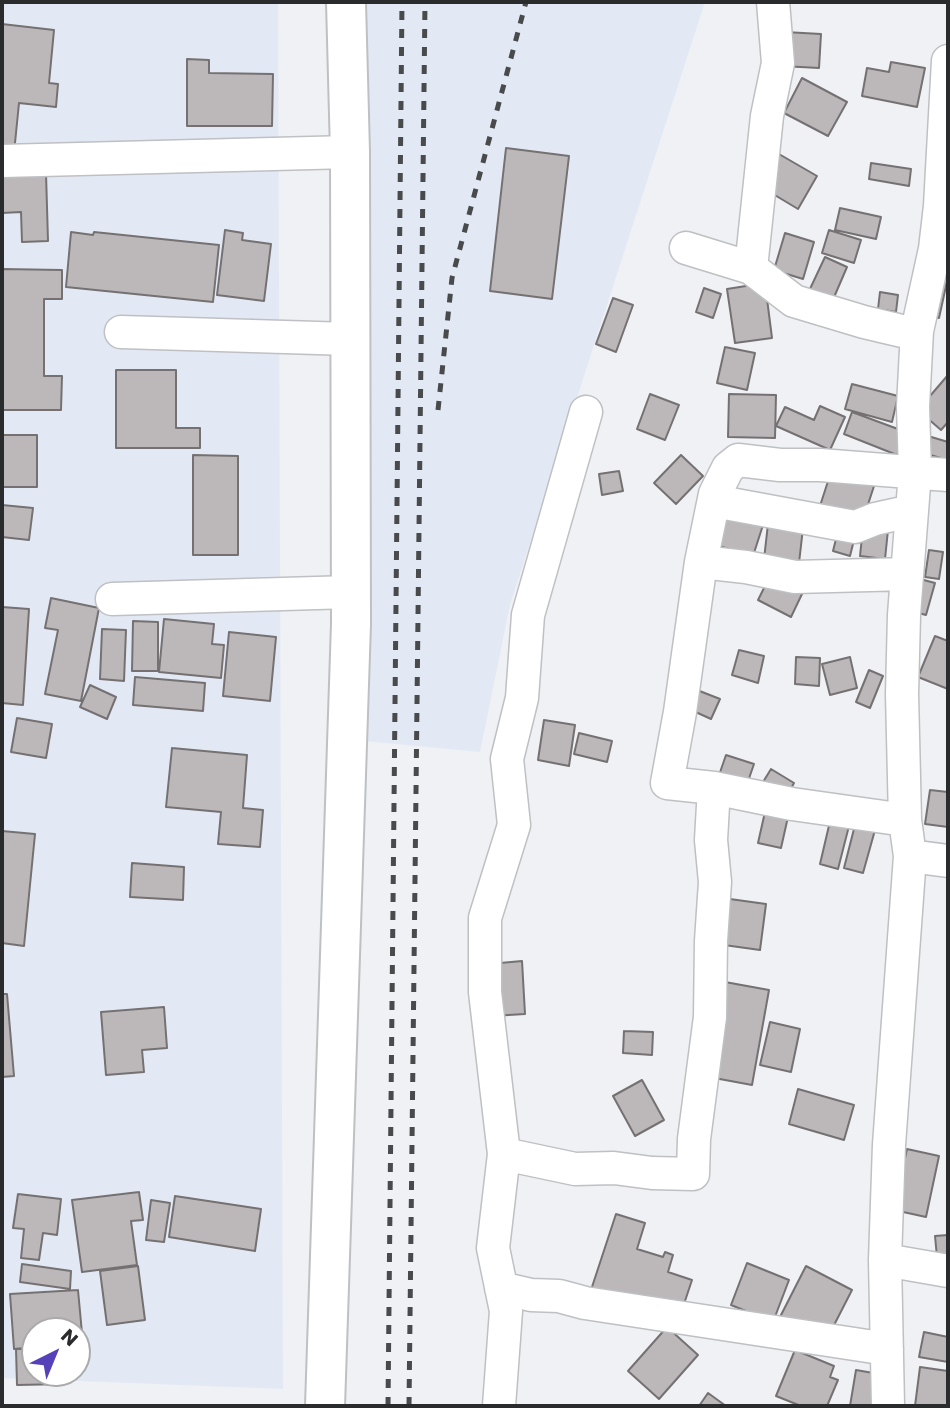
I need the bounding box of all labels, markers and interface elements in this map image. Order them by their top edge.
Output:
north arrow [21,1317,91,1387]
text: N [55,1323,84,1352]

